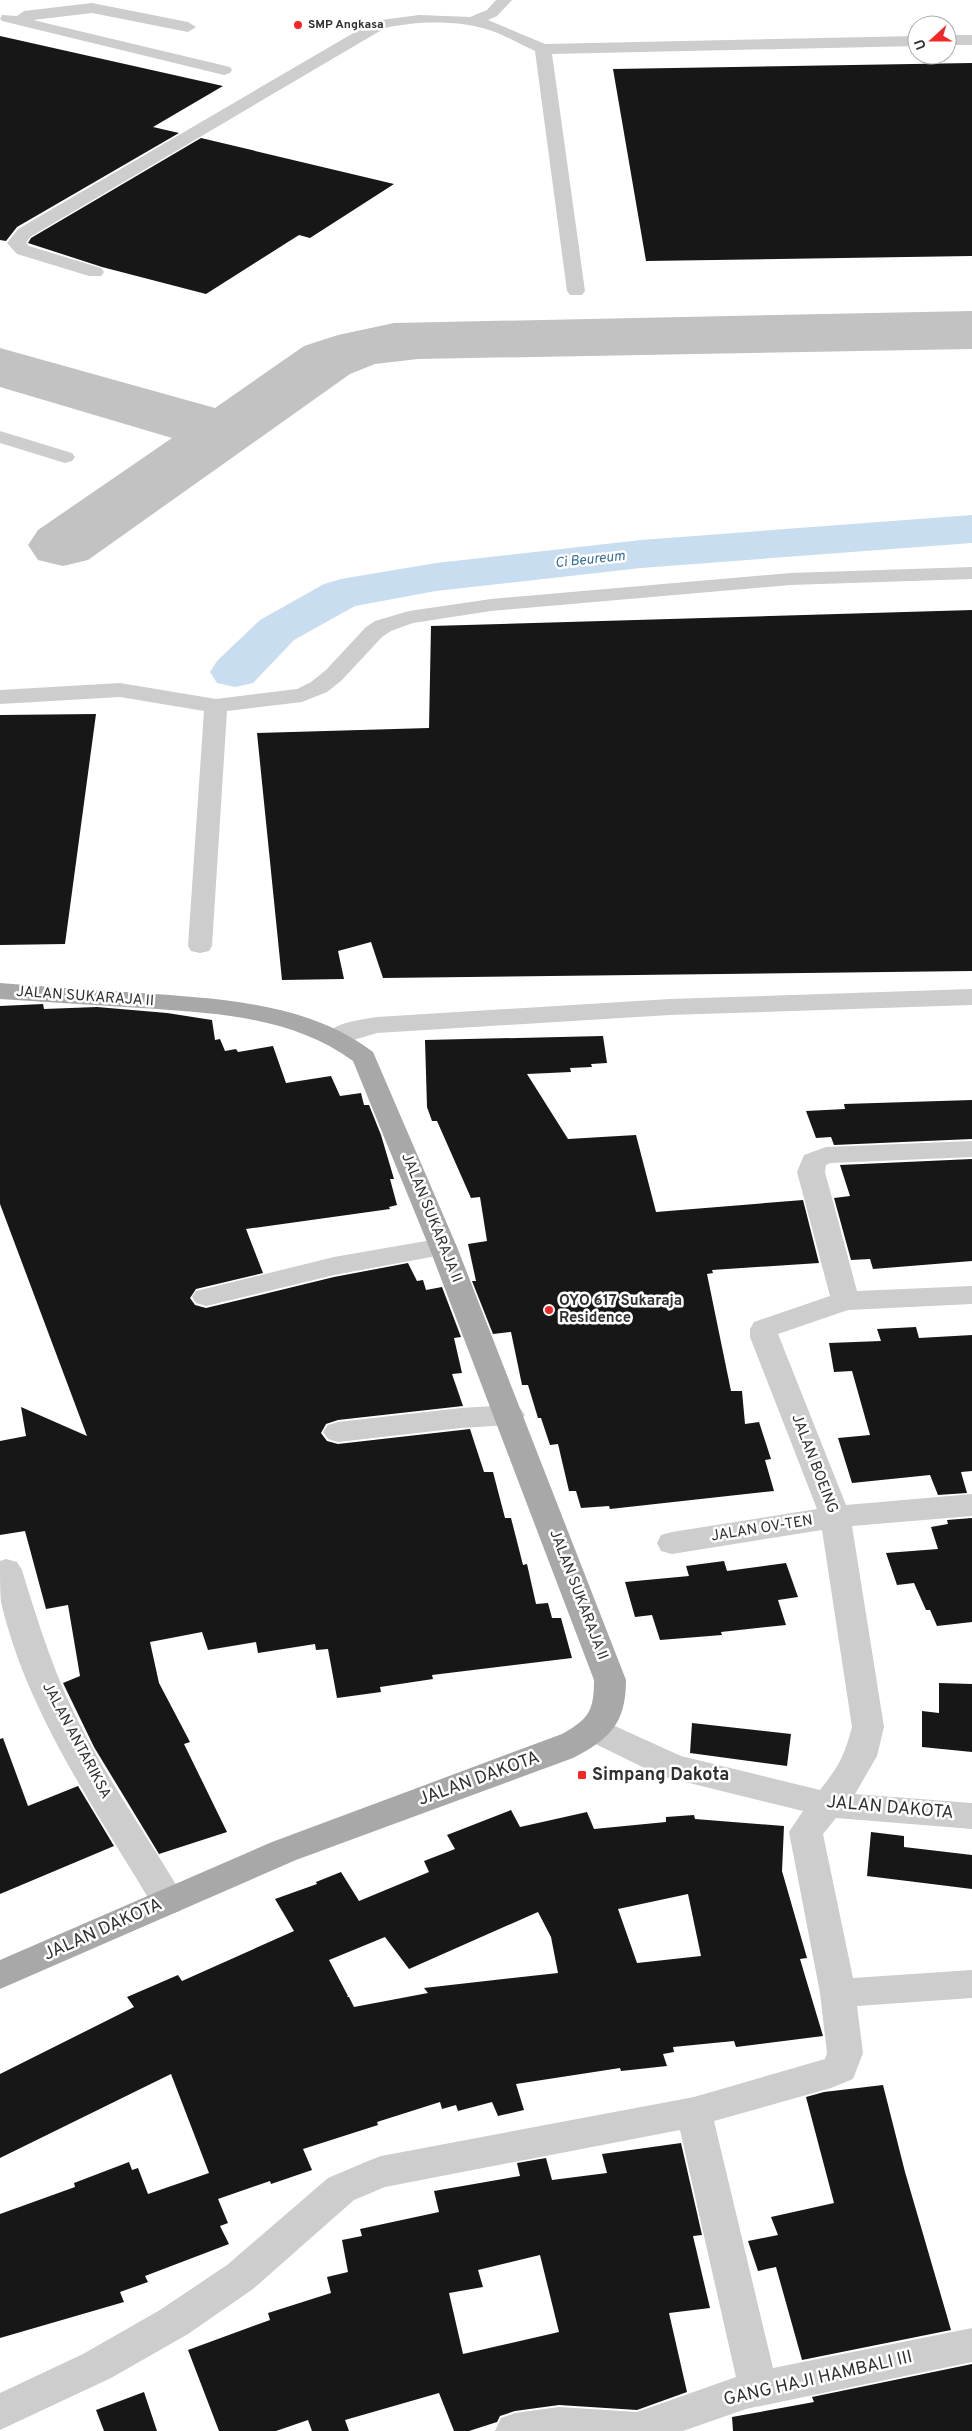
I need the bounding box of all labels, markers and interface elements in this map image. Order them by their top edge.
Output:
north arrow [907,15,957,65]
place label: SMP Angkasa [308,17,384,33]
marker: SMP Angkasa [292,19,304,31]
text: U [912,36,931,52]
water label: Ci Beureum [554,548,626,572]
street label: JALAN SUKARAJA II [15,983,155,1011]
street label: JALAN SUKARAJA II [396,1150,466,1286]
place label: OYO 617 Sukaraja Residence [559,1292,682,1328]
marker: OYO 617 Sukaraja Residence [543,1304,555,1316]
street label: JALAN BOEING [786,1412,842,1516]
street label: JALAN OV-TEN [710,1512,814,1546]
street label: JALAN SUKARAJA II [544,1527,612,1663]
street label: JALAN ANTARIKSA [37,1679,115,1803]
street label: JALAN DAKOTA [415,1746,543,1812]
place label: Simpang Dakota [592,1764,729,1787]
marker: Simpang Dakota [576,1769,588,1781]
street label: JALAN DAKOTA [825,1791,955,1825]
street label: JALAN DAKOTA [40,1894,166,1966]
street label: GANG HAJI HAMBALI III [721,2346,915,2412]

